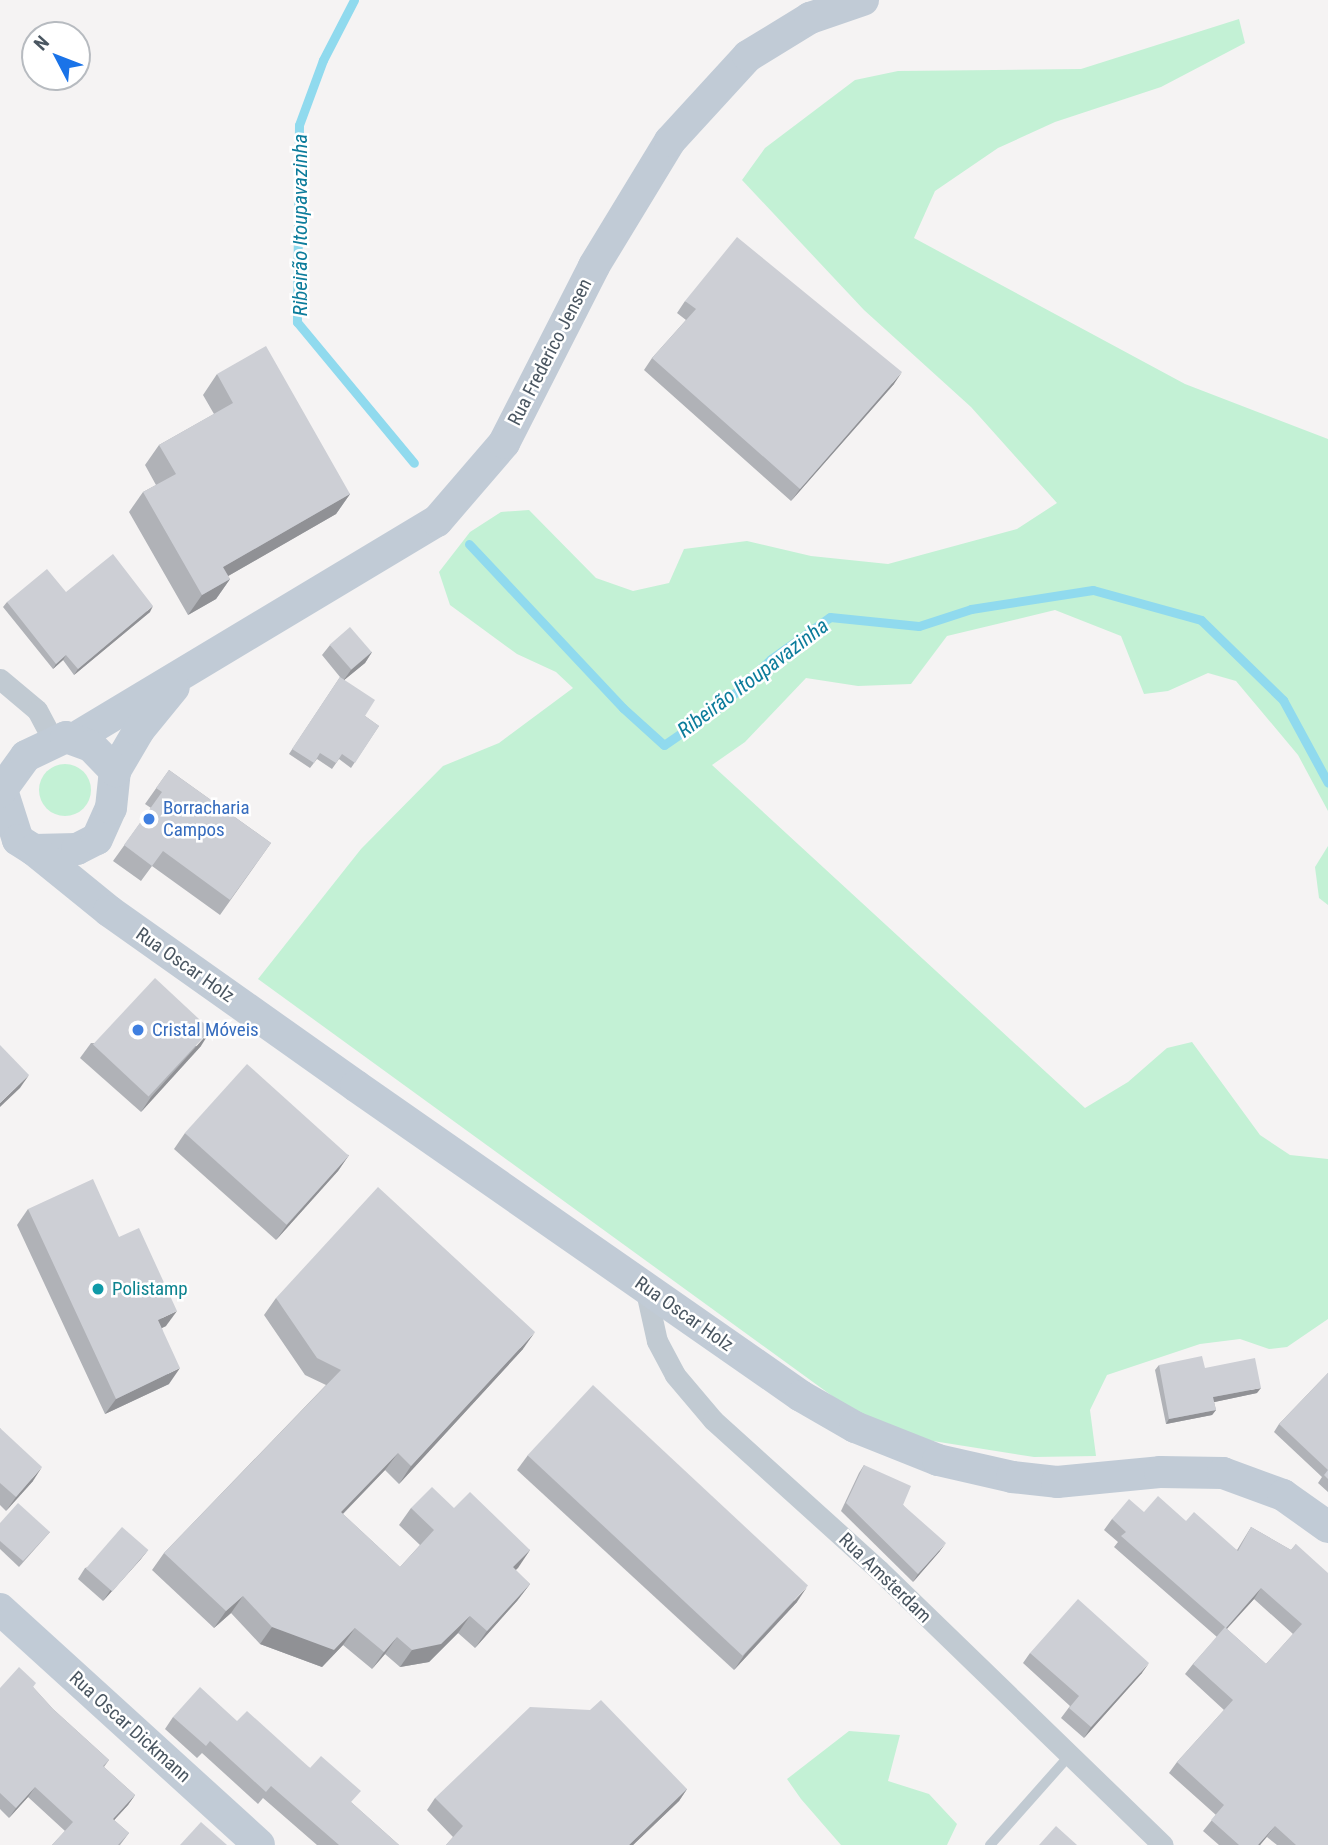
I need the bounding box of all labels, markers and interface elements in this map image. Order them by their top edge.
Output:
north arrow [21,21,91,91]
text: N [29,31,54,55]
water label: Ribeirão Itoupavazinha [287,134,313,316]
street label: Rua Frederico Jensen [503,275,597,429]
water label: Ribeirão Itoupavazinha [673,613,833,743]
place label: Borracharia Campos [163,797,250,841]
marker: Borracharia Campos [141,811,157,827]
street label: Rua Oscar Holz [131,923,239,1007]
place label: Cristal Móveis [152,1019,259,1041]
marker: Cristal Móveis [130,1022,146,1038]
street label: Rua Oscar Holz [630,1272,738,1356]
place label: Polistamp [112,1278,188,1300]
marker: Polistamp [90,1281,106,1297]
street label: Rua Amsterdam [834,1528,936,1628]
street label: Rua Oscar Dickmann [65,1667,195,1787]

